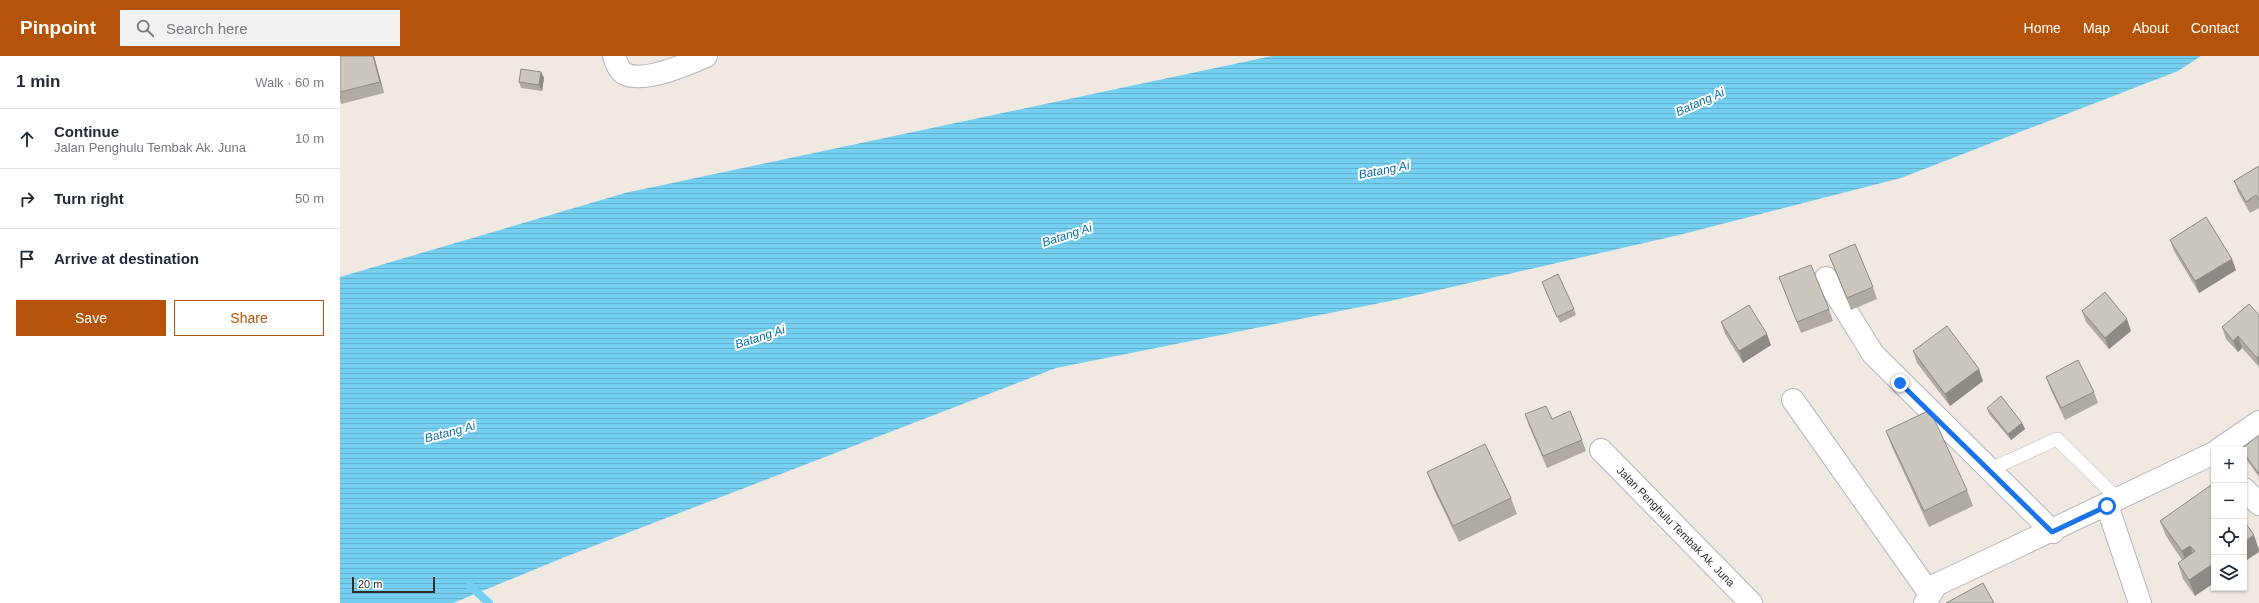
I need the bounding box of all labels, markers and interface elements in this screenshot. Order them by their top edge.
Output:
search box [120,10,400,46]
text: Pinpoint [20,17,96,38]
icon: search [134,17,156,39]
text: Search here [166,20,248,37]
text: Home [2024,20,2061,36]
text: Map [2083,20,2110,36]
text: About [2132,20,2169,36]
text: Contact [2191,20,2239,36]
text: 1 min [16,72,60,91]
text: Walk · 60 m [255,75,324,90]
water label: Batang Ai [1674,85,1727,119]
text: Continue [54,123,119,140]
icon: ahead [16,128,38,150]
text: 10 m [295,131,324,146]
text: Jalan Penghulu Tembak Ak. Juna [54,140,246,155]
water label: Batang Ai [1357,158,1411,182]
icon: right [16,188,38,210]
text: Turn right [54,190,124,207]
text: 50 m [295,191,324,206]
water label: Batang Ai [1040,220,1094,250]
icon: arrive [16,248,38,270]
text: Arrive at destination [54,250,199,267]
button: Save [16,300,166,336]
button: Share [174,300,324,336]
water label: Batang Ai [733,322,787,352]
route end [1891,374,1909,392]
water label: Batang Ai [423,418,477,445]
map controls [2211,447,2247,591]
button: + [2211,447,2247,483]
street label: Jalan Penghulu Tembak Ak. Juna [1615,464,1738,589]
button: − [2211,483,2247,519]
route start [2098,497,2116,515]
button: locate [2211,519,2247,555]
button: layers [2211,555,2247,591]
scale bar [352,575,435,594]
text: 20 m [358,578,382,590]

